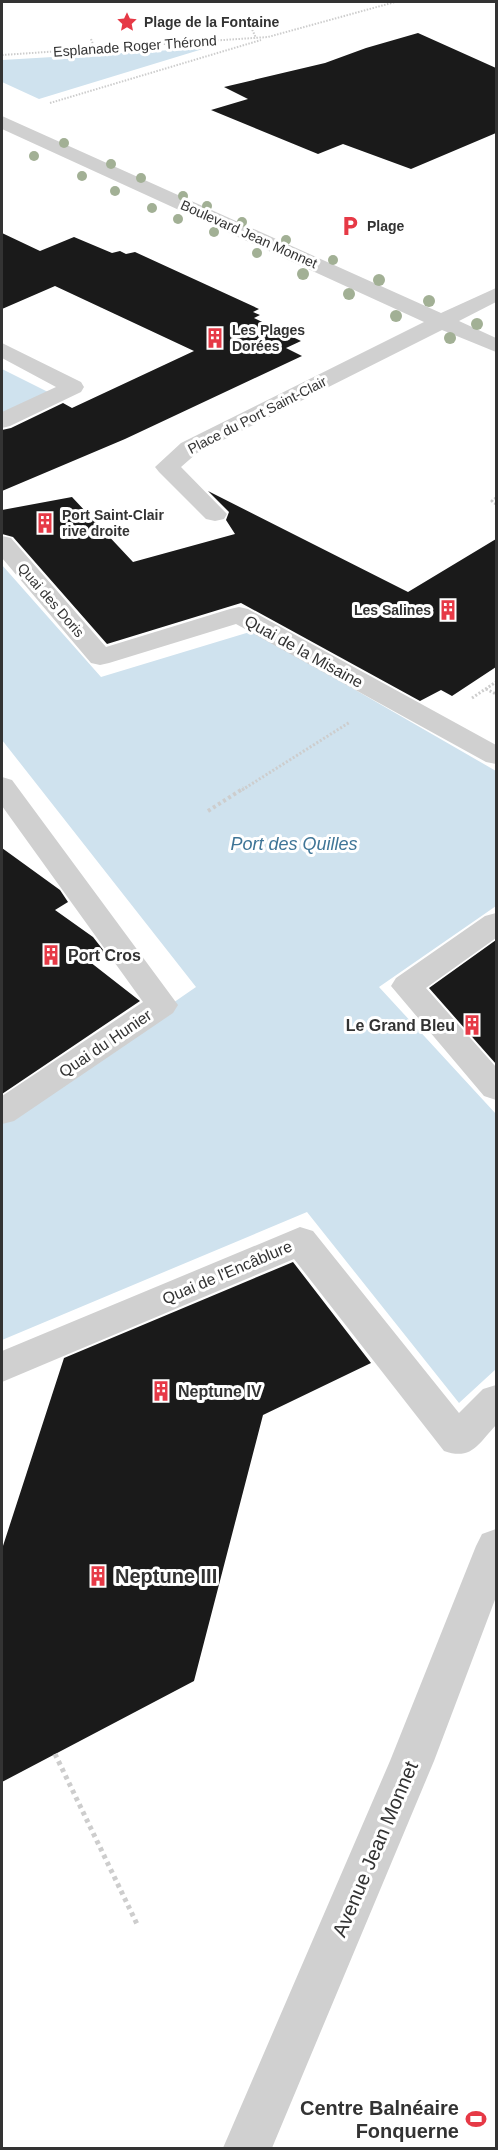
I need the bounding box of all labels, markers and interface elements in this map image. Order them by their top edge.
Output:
place icon: Plage de la Fontaine [115,10,139,34]
place label: Plage de la Fontaine [144,14,280,30]
street label: Esplanade Roger Thérond [53,32,217,60]
street label: Boulevard Jean Monnet [178,197,320,271]
parking icon: Plage [338,214,362,238]
place label: Plage [367,218,405,234]
place label: Les Plages Dorées [232,322,305,354]
building icon: Les Plages Dorées [203,326,227,350]
street label: Place du Port Saint-Clair [185,373,329,457]
place label: Port Saint-Clair rive droite [62,507,164,539]
building icon: Port Saint-Clair rive droite [33,511,57,535]
street label: Quai des Doris [15,560,87,640]
building icon: Les Salines [436,598,460,622]
place label: Les Salines [354,602,431,618]
street label: Quai de la Misaine [242,612,366,691]
water label: Port des Quilles [230,834,358,854]
building icon: Port Cros [39,943,63,967]
place label: Port Cros [68,947,141,964]
street label: Quai du Hunier [56,1006,155,1081]
building icon: Le Grand Bleu [460,1013,484,1037]
place label: Le Grand Bleu [346,1017,455,1034]
street label: Quai de l'Encâblure [160,1237,295,1307]
building icon: Neptune IV [149,1379,173,1403]
place label: Neptune IV [178,1383,262,1400]
building icon: Neptune III [86,1564,110,1588]
place label: Neptune III [115,1565,217,1587]
street label: Avenue Jean Monnet [328,1757,422,1940]
place label: Centre Balnéaire Fonquerne [300,2097,459,2142]
sports icon: Centre Balnéaire Fonquerne [464,2107,488,2131]

